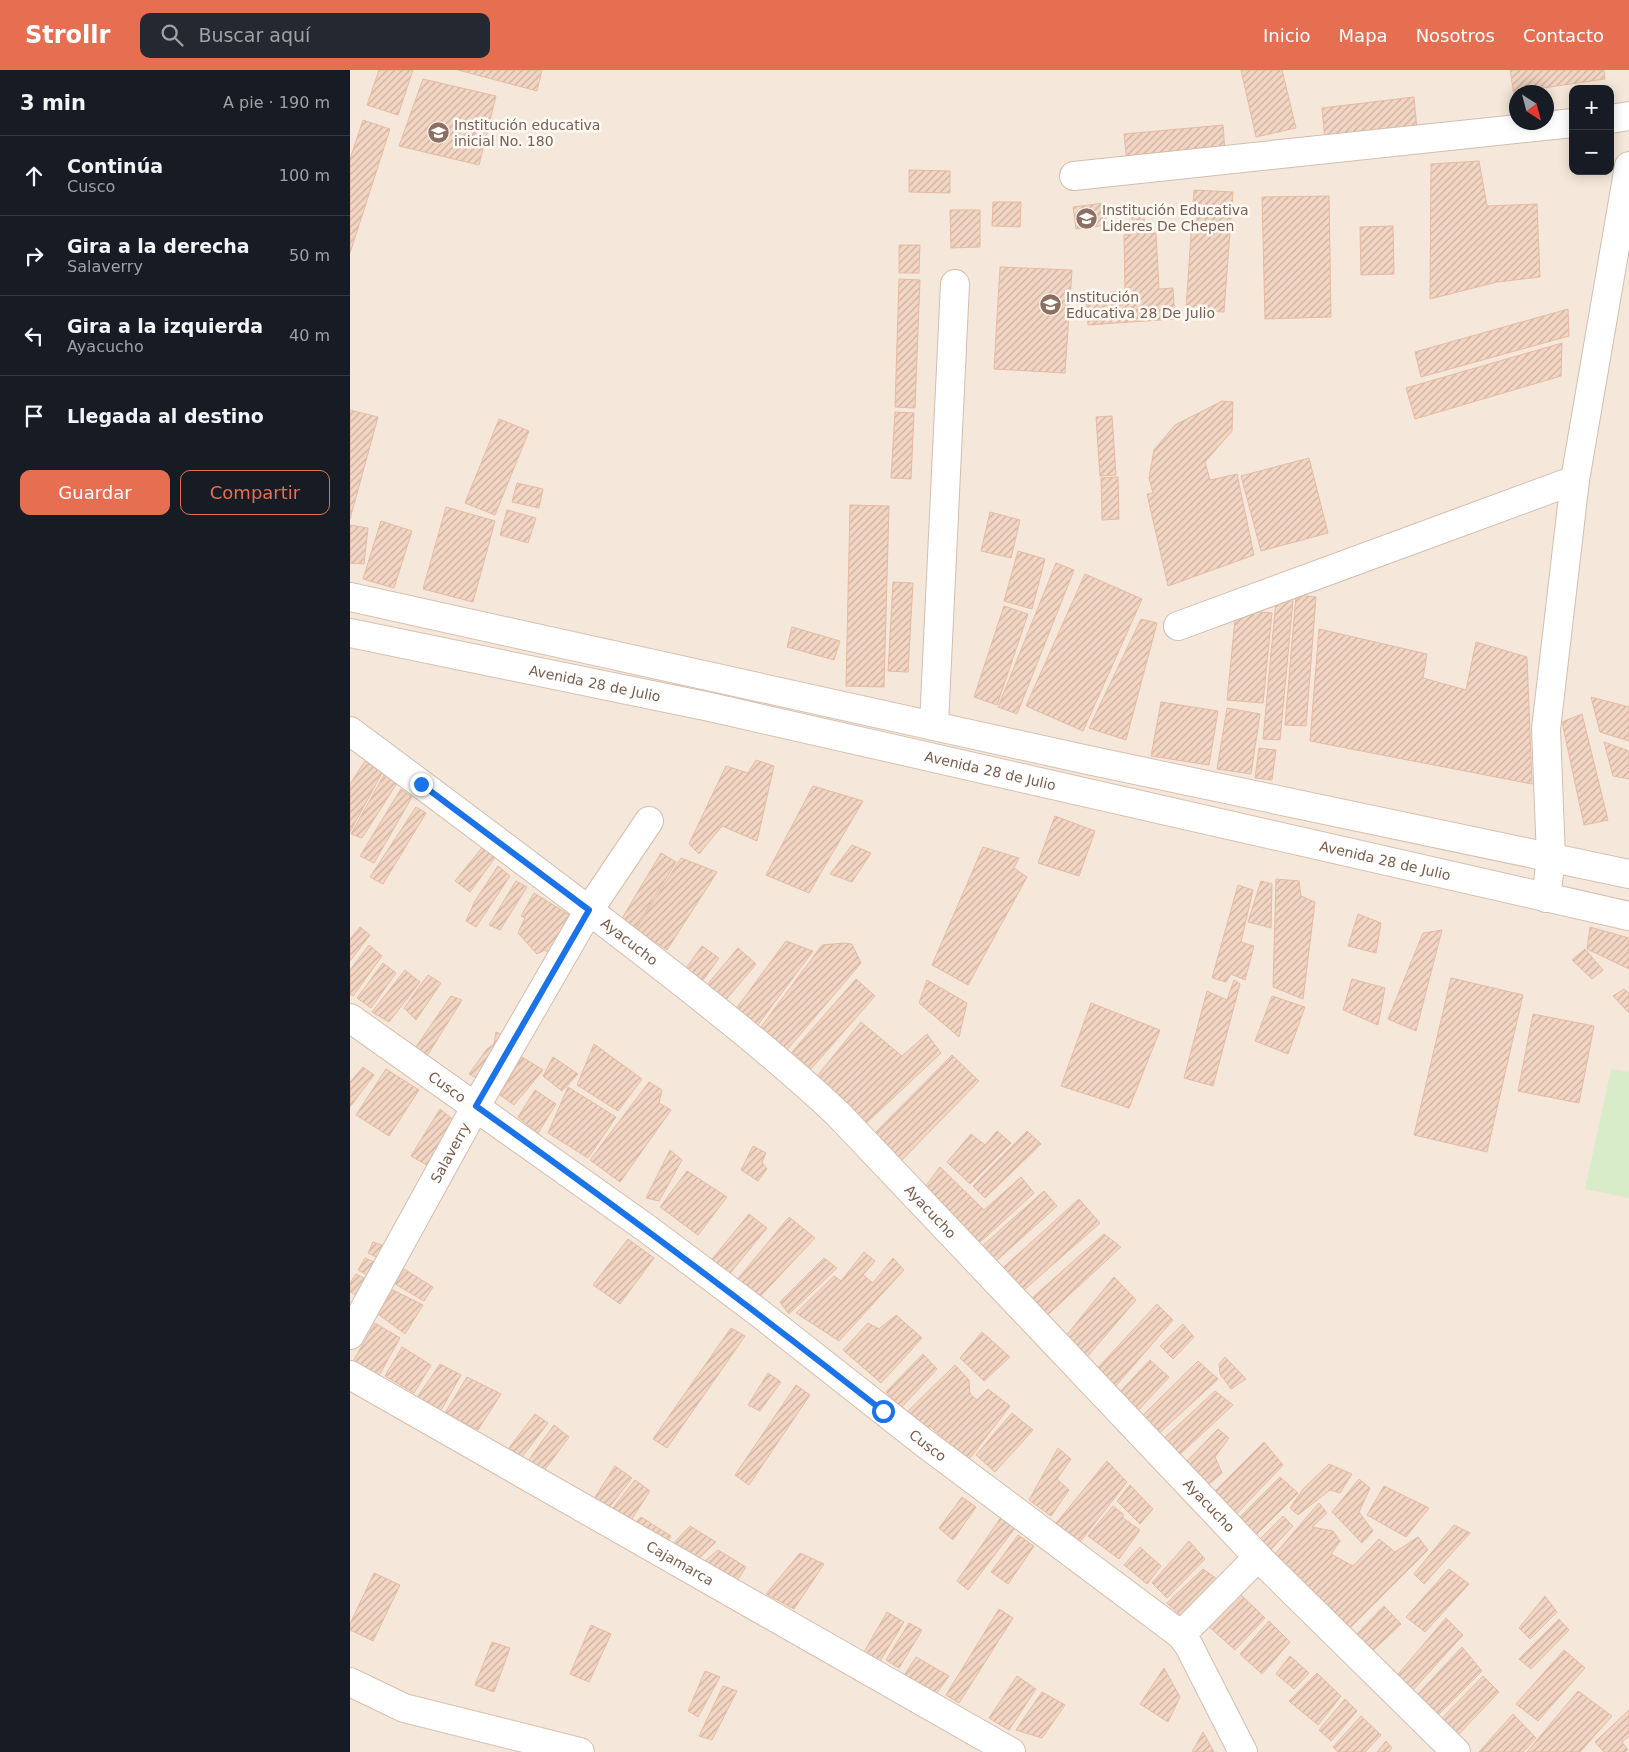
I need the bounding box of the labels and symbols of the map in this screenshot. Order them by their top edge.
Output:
north arrow [1509,85,1554,130]
place label: Institución educativa inicial No. 180 [454,117,600,149]
school or university icon: Institución educativa inicial No. 180 [426,121,450,145]
place label: Institución Educativa Lideres De Chepen [1102,202,1249,234]
school or university icon: Institución Educativa Lideres De Chepen [1074,206,1098,230]
place label: Institución Educativa 28 De Julio [1066,289,1215,321]
school or university icon: Institución Educativa 28 De Julio [1038,293,1062,317]
street label: Avenida 28 de Julio [528,662,662,705]
street label: Avenida 28 de Julio [923,748,1057,793]
route end [410,773,433,796]
street label: Avenida 28 de Julio [1318,838,1452,883]
street label: Ayacucho [598,915,661,969]
street label: Cusco [425,1068,469,1106]
street label: Salaverry [427,1120,473,1186]
street label: Ayacucho [902,1182,959,1241]
route start [872,1400,895,1423]
street label: Cusco [906,1426,950,1465]
street label: Ayacucho [1180,1476,1238,1535]
street label: Cajamarca [644,1538,717,1589]

